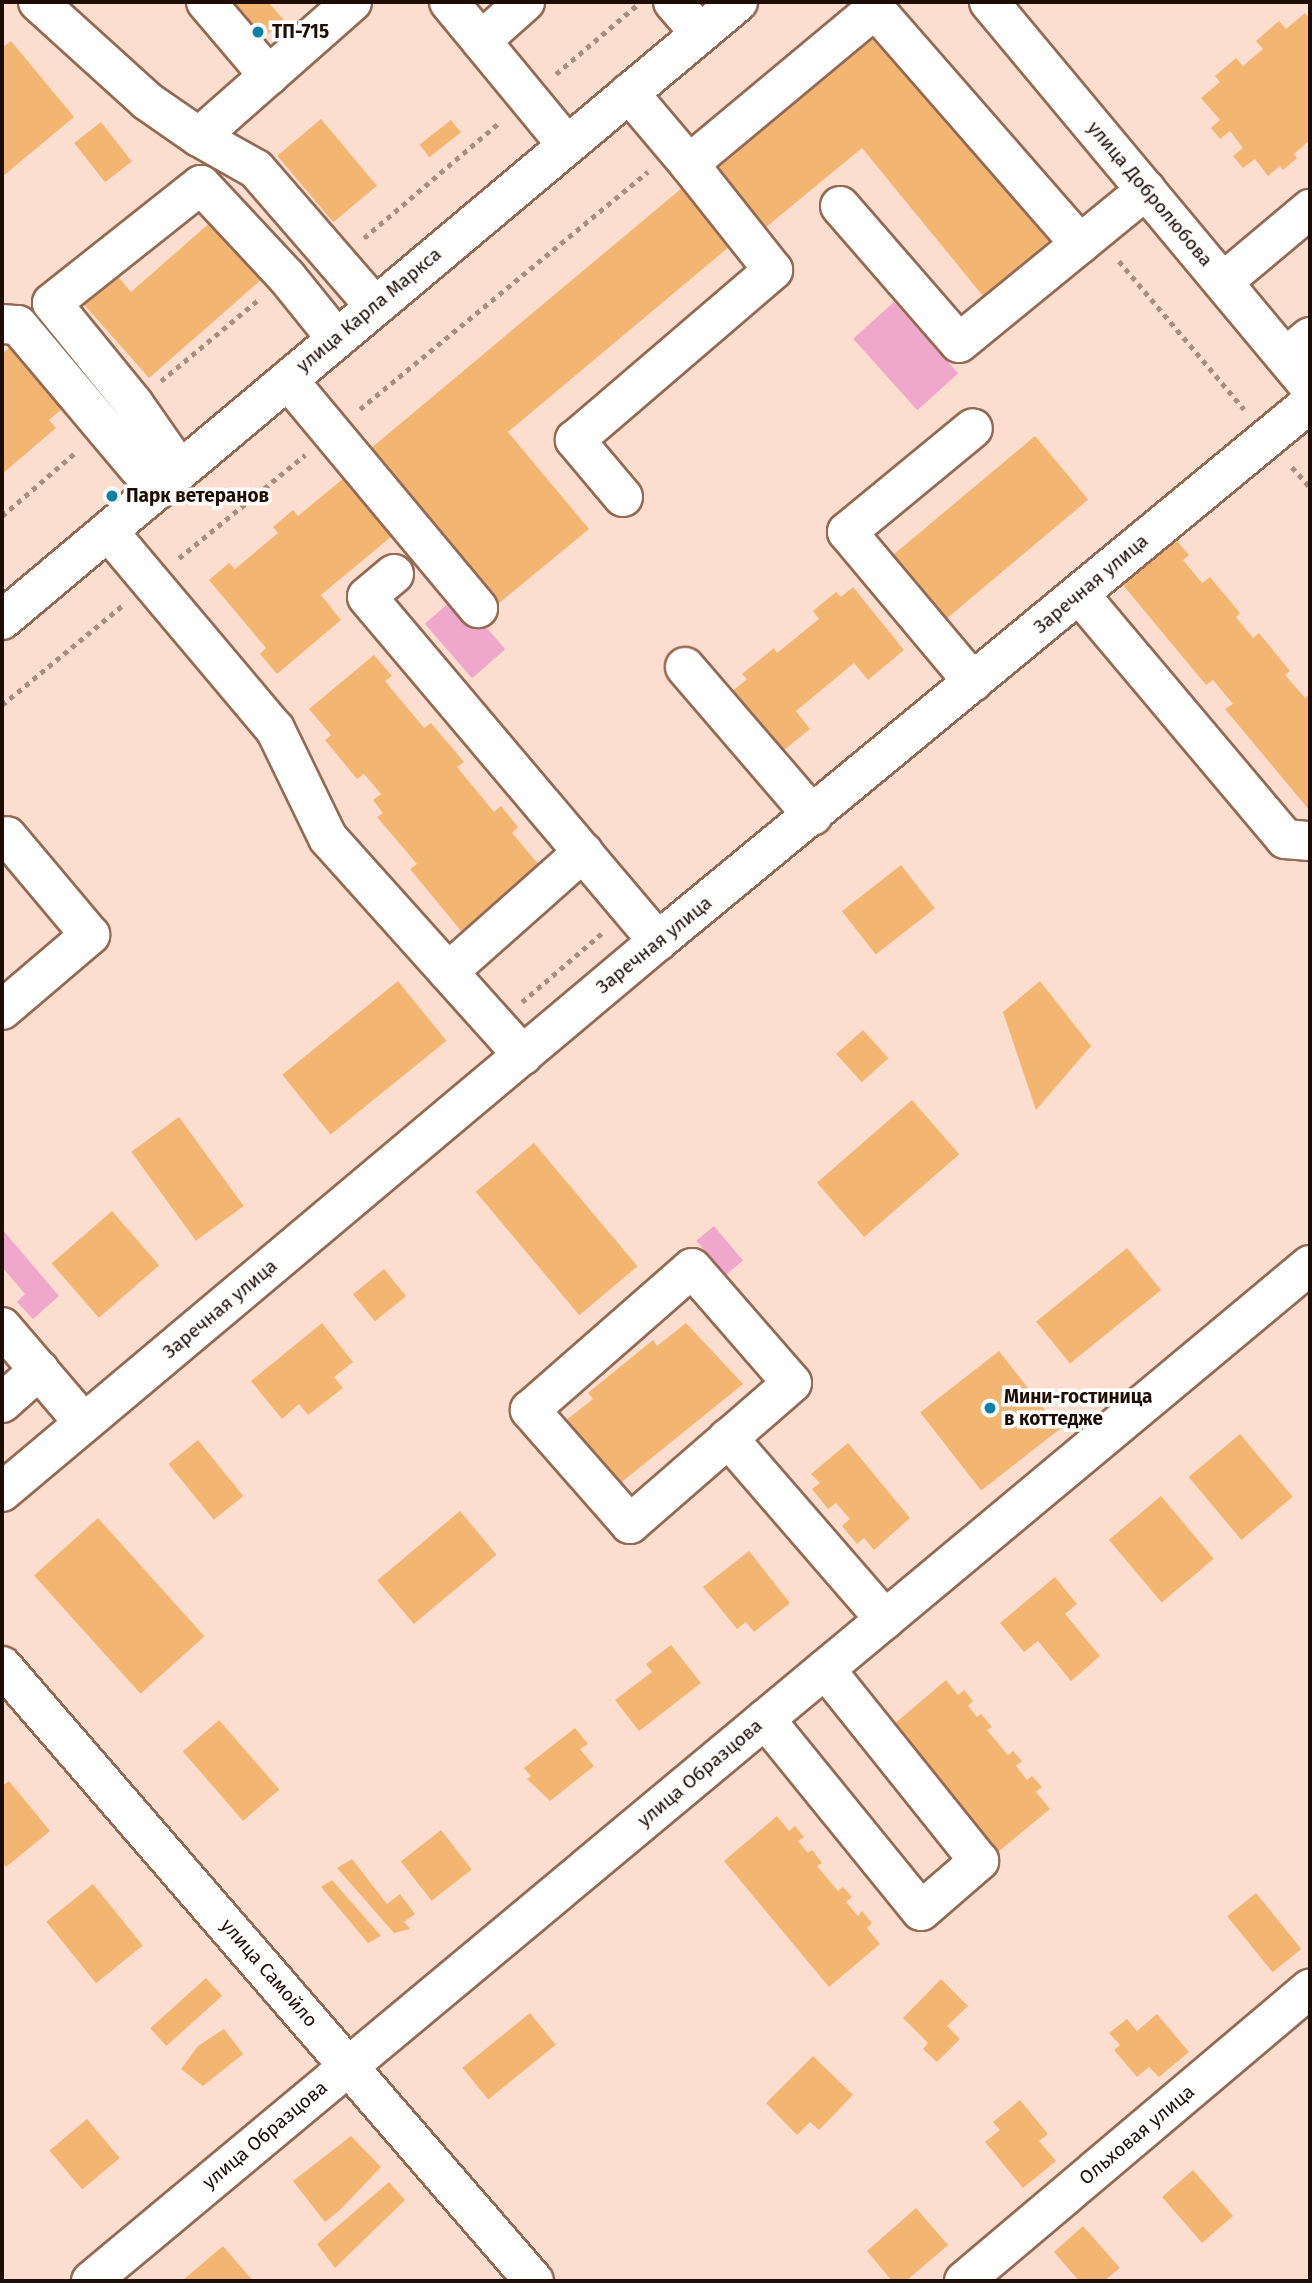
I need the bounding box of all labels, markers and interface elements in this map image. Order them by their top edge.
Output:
place label: ТП-715 [272,21,329,43]
marker: ТП-715 [250,24,266,40]
street label: улица Добролюбова [1083,117,1217,271]
street label: улица Карла Маркса [292,243,446,377]
place label: Парк ветеранов [126,485,269,507]
marker: Парк ветеранов [104,488,120,504]
street label: Заречная улица [1029,529,1153,639]
street label: Заречная улица [591,891,717,999]
street label: Заречная улица [158,1254,282,1364]
place label: Мини-гостиница в коттедже [1004,1386,1152,1430]
marker: Мини-гостиница в коттедже [982,1400,998,1416]
street label: улица Образцова [633,1714,767,1832]
street label: улица Самойло [216,1914,322,2032]
street label: улица Образцова [198,2076,332,2194]
street label: Ольховая улица [1075,2080,1199,2190]

